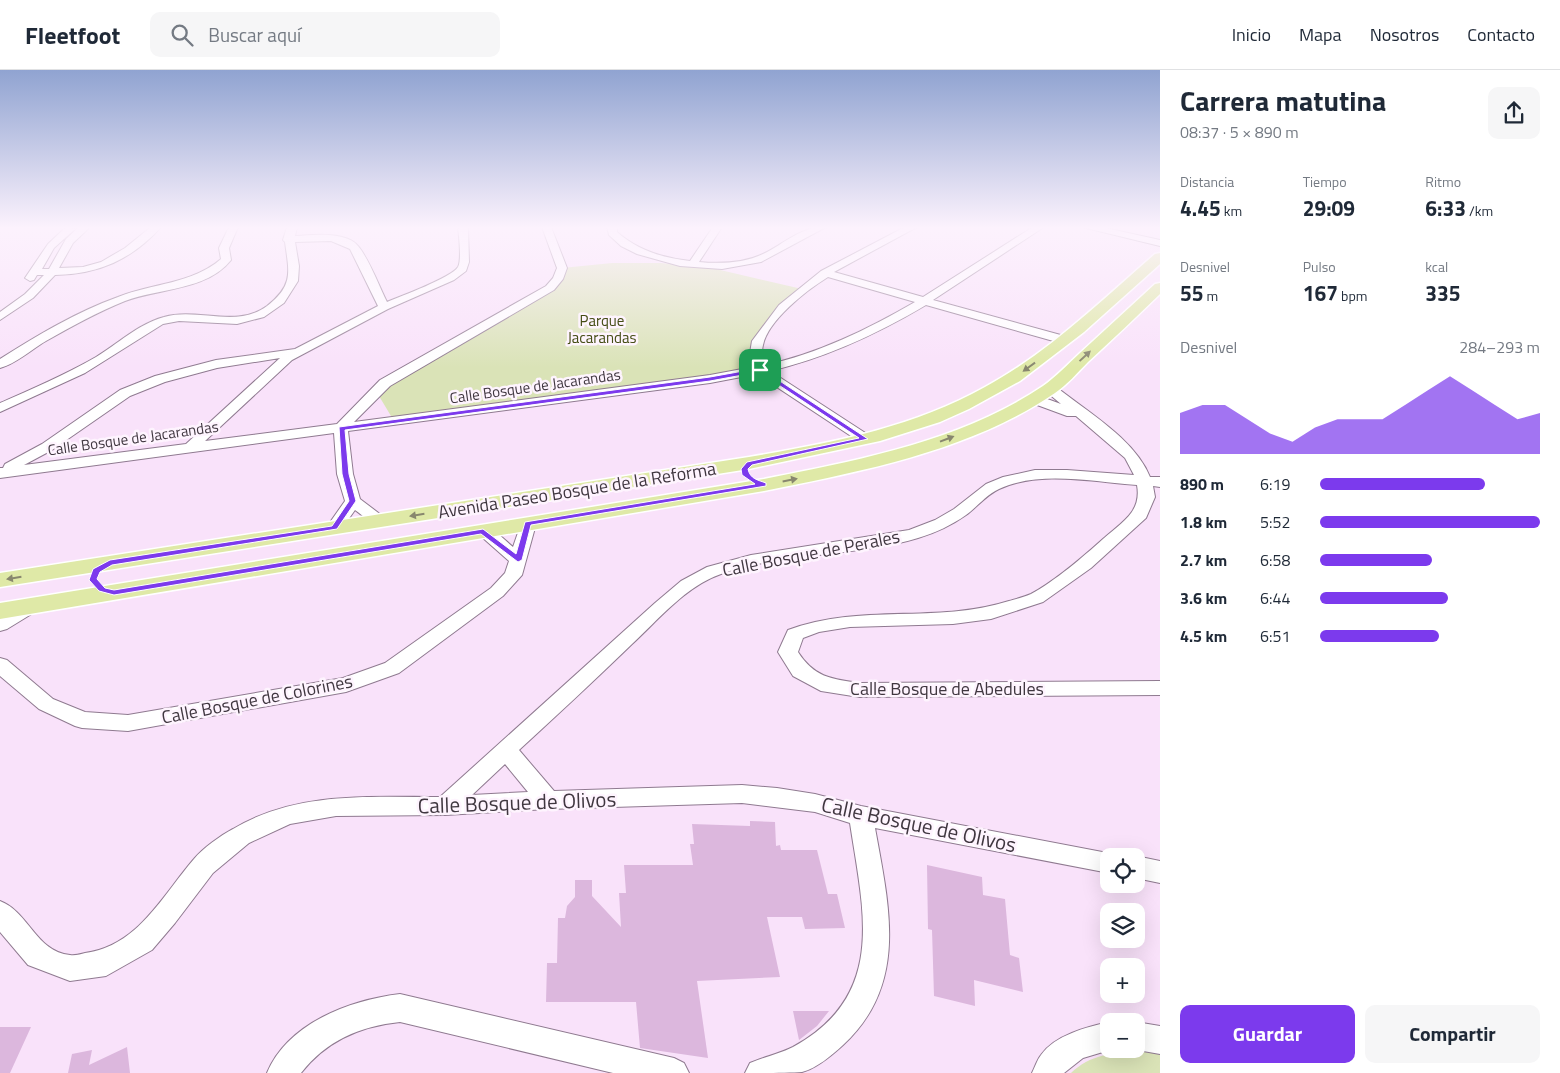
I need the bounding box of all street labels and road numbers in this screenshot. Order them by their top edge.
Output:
street label: Calle Bosque de Jacarandas [448,363,622,409]
street label: Calle Bosque de Jacarandas [46,415,220,461]
street label: Avenida Paseo Bosque de la Reforma [436,455,718,525]
street label: Calle Bosque de Perales [720,523,902,583]
street label: Calle Bosque de Colorines [159,667,355,731]
street label: Calle Bosque de Abedules [850,675,1044,702]
street label: Calle Bosque de Olivos [417,783,617,821]
street label: Calle Bosque de Olivos [819,788,1019,860]

